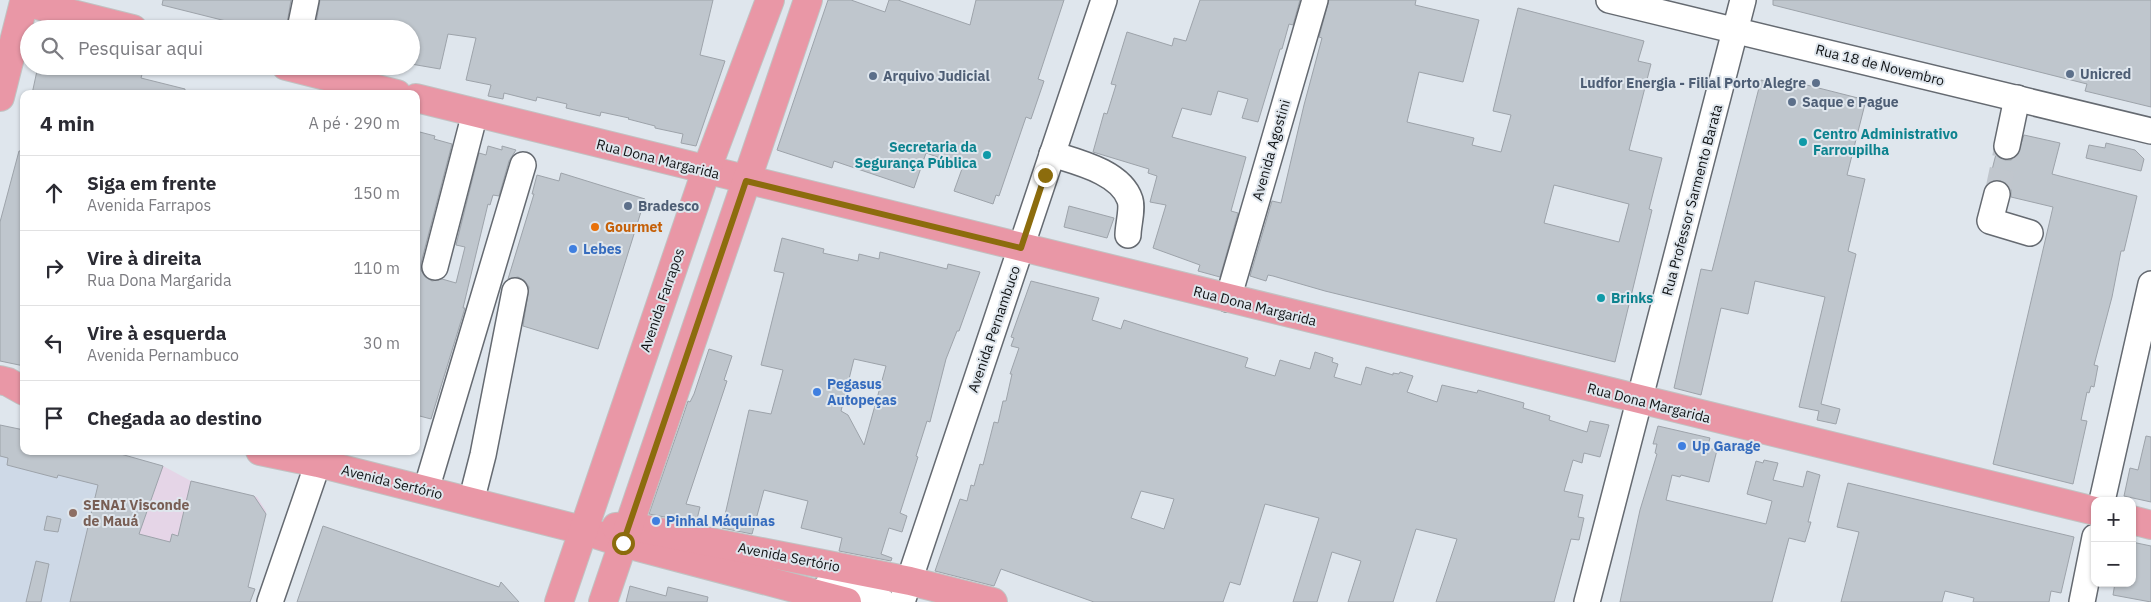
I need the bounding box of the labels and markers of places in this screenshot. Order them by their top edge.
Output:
place label: Unicred [2080,65,2131,83]
place label: Arquivo Judicial [883,67,990,85]
marker: Unicred [2064,68,2076,80]
marker: Arquivo Judicial [867,70,879,82]
place label: Ludfor Energia - Filial Porto Alegre [1580,74,1806,92]
marker: Ludfor Energia - Filial Porto Alegre [1810,77,1822,89]
place label: Saque e Pague [1802,93,1899,111]
marker: Saque e Pague [1786,96,1798,108]
place label: Centro Administrativo Farroupilha [1813,125,1958,159]
marker: Centro Administrativo Farroupilha [1797,136,1809,148]
place label: Secretaria da Segurança Pública [855,138,977,172]
marker: Secretaria da Segurança Pública [981,149,993,161]
place label: Bradesco [638,197,699,215]
marker: Bradesco [622,200,634,212]
place label: Gourmet [605,218,663,236]
marker: Gourmet [589,221,601,233]
place label: Lebes [583,240,622,258]
marker: Lebes [567,243,579,255]
place label: Brinks [1611,289,1653,307]
marker: Brinks [1595,292,1607,304]
place label: Pegasus Autopeças [827,375,897,409]
marker: Pegasus Autopeças [811,386,823,398]
place label: Up Garage [1692,437,1761,455]
marker: Up Garage [1676,440,1688,452]
place label: SENAI Visconde de Mauá [83,496,189,530]
marker: SENAI Visconde de Mauá [67,507,79,519]
place label: Pinhal Máquinas [666,512,775,530]
marker: Pinhal Máquinas [650,515,662,527]

